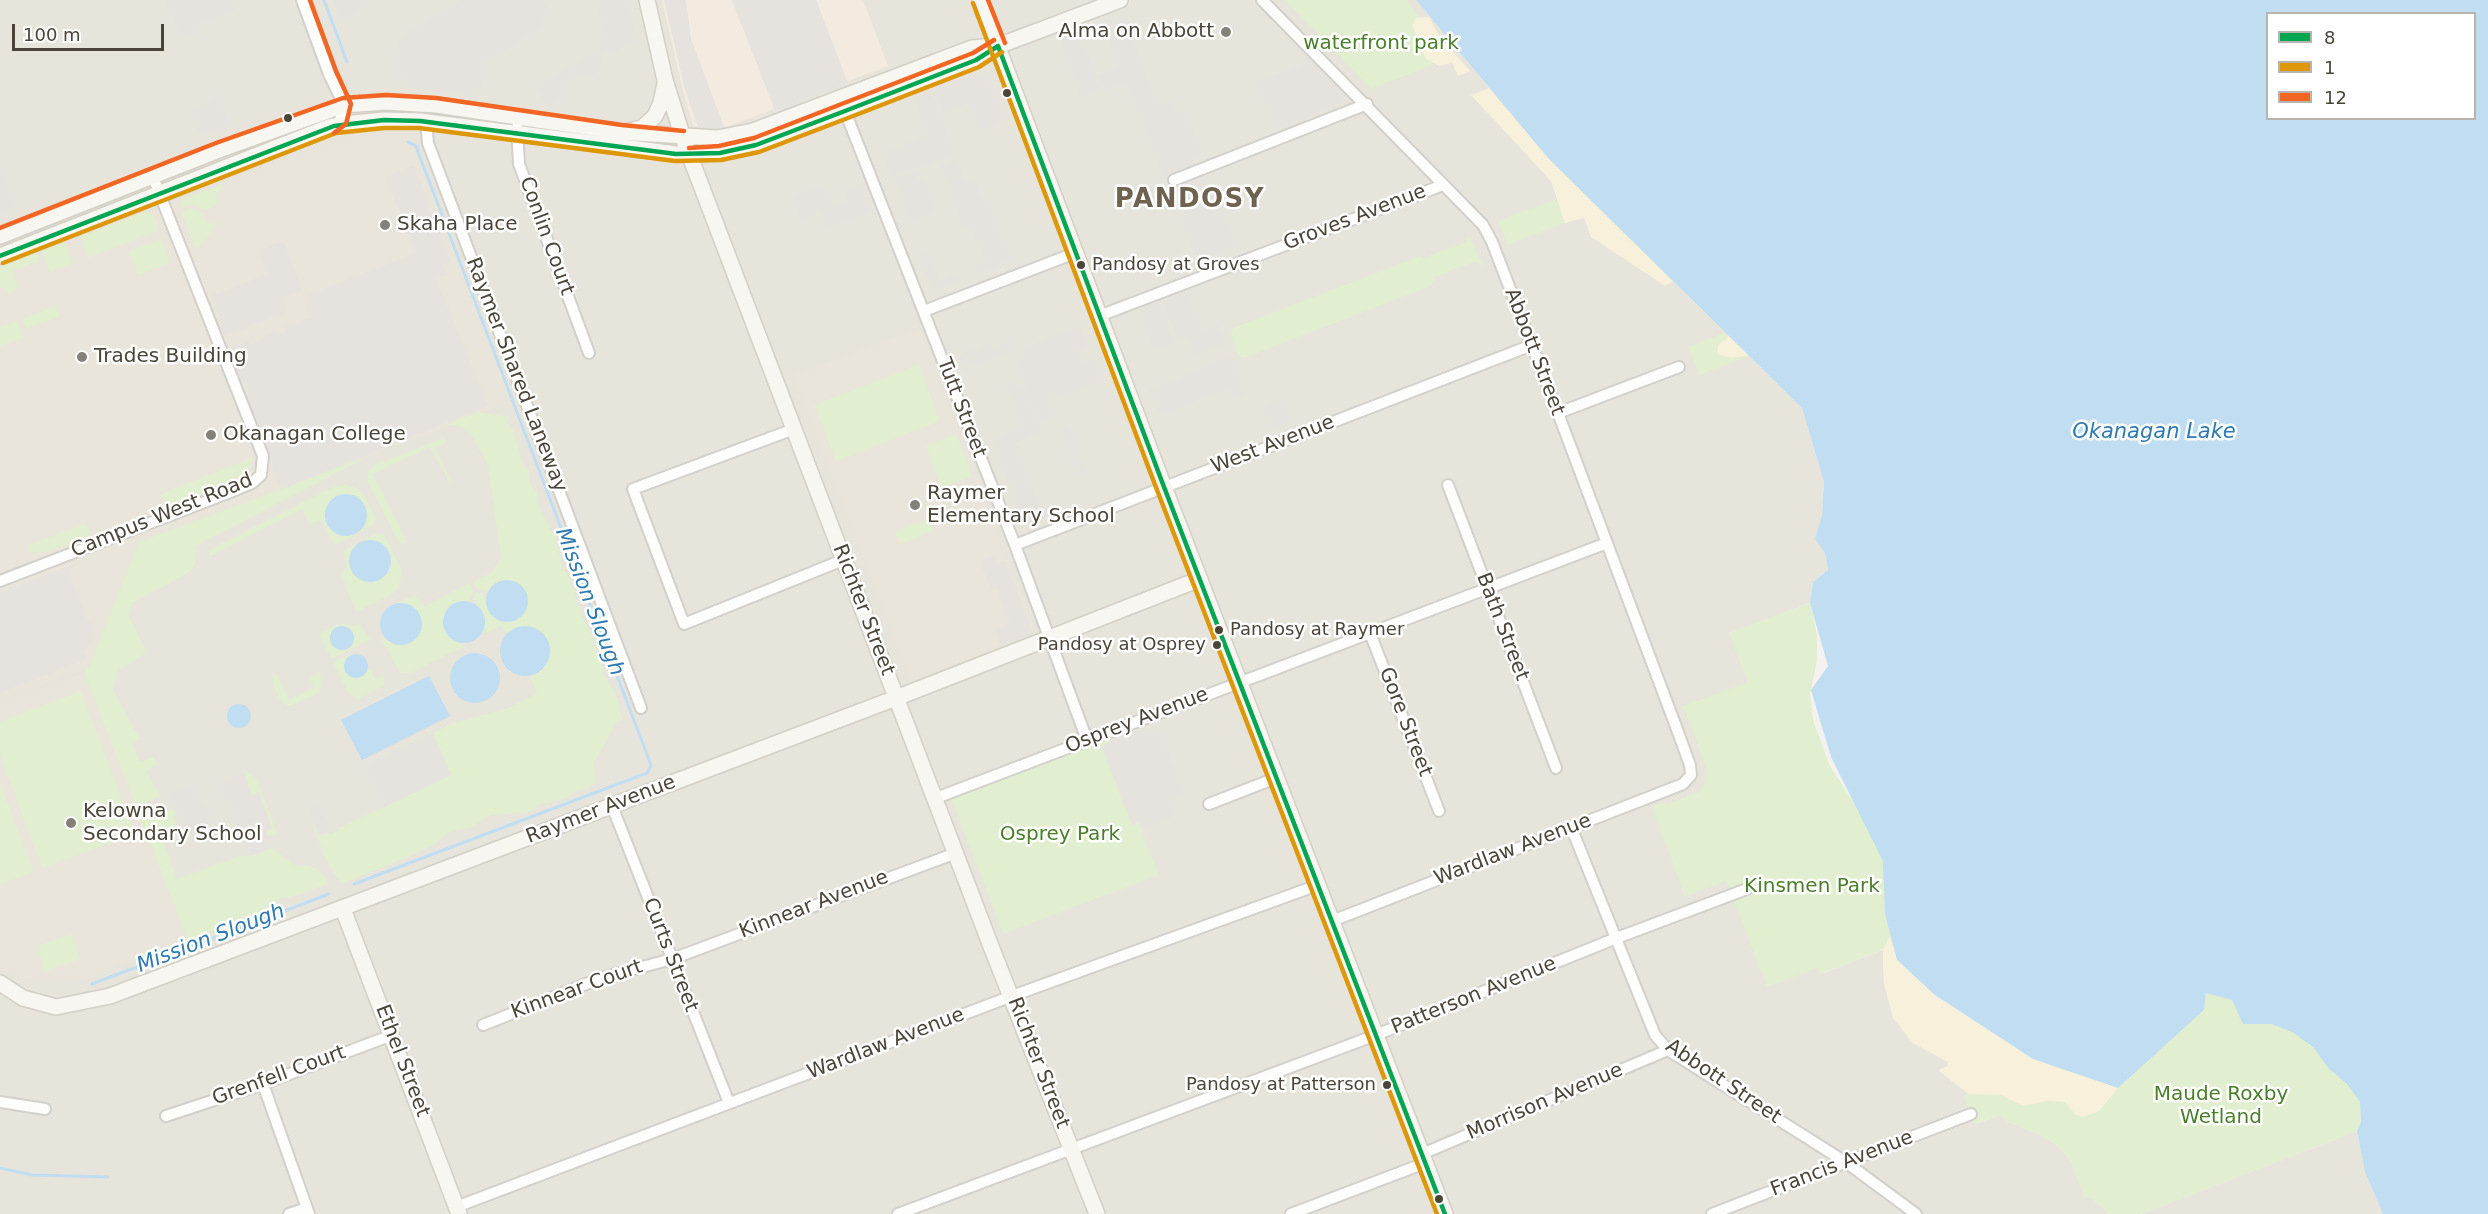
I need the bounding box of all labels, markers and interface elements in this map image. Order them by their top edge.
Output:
scale bar [15,12,166,50]
legend [2266,12,2476,120]
place label: Alma on Abbott [1058,20,1214,44]
text: 100 m [23,24,81,45]
marker: Alma on Abbott [1219,25,1233,39]
text: 8 [2324,27,2335,48]
park label: waterfront park [1303,32,1459,56]
text: 1 [2324,57,2335,78]
unlabelled marker [1001,87,1013,99]
text: 12 [2324,87,2347,108]
unlabelled marker [282,112,294,124]
street label: Conlin Court [514,174,578,298]
street label: Groves Avenue [1280,180,1430,256]
district label: PANDOSY [1115,184,1265,216]
place label: Skaha Place [397,213,518,237]
marker: Skaha Place [378,218,392,232]
street label: Raymer Shared Laneway [460,254,572,496]
place label: Pandosy at Groves [1092,254,1260,276]
marker: Pandosy at Groves [1075,259,1087,271]
street label: Abbott Street [1499,285,1569,419]
place label: Trades Building [94,345,247,369]
marker: Trades Building [75,350,89,364]
street label: Tutt Street [931,355,991,461]
street label: West Avenue [1208,411,1338,479]
water label: Okanagan Lake [2072,420,2236,446]
place label: Okanagan College [223,423,406,447]
marker: Okanagan College [204,428,218,442]
street label: Campus West Road [68,469,256,563]
place label: Raymer Elementary School [927,482,1115,529]
marker: Raymer Elementary School [908,498,922,512]
water label: Mission Slough [549,524,629,680]
street label: Richter Street [827,541,899,679]
street label: Bath Street [1470,570,1534,684]
place label: Pandosy at Raymer [1230,619,1404,641]
marker: Pandosy at Raymer [1213,624,1225,636]
place label: Pandosy at Osprey [1038,634,1206,656]
marker: Pandosy at Osprey [1211,639,1223,651]
street label: Gore Street [1373,664,1437,780]
street label: Osprey Avenue [1062,683,1212,759]
street label: Raymer Avenue [523,770,679,850]
place label: Kelowna Secondary School [83,800,262,847]
street label: Wardlaw Avenue [1431,809,1595,891]
marker: Kelowna Secondary School [64,816,78,830]
park label: Osprey Park [1000,823,1120,847]
street label: Kinnear Avenue [736,866,892,944]
park label: Kinsmen Park [1744,875,1880,899]
street label: Curts Street [637,895,703,1015]
water label: Mission Slough [133,899,289,979]
street label: Patterson Avenue [1388,952,1560,1040]
street label: Kinnear Court [508,955,646,1025]
street label: Richter Street [1002,994,1074,1132]
street label: Ethel Street [370,1002,434,1120]
street label: Wardlaw Avenue [804,1003,968,1085]
street label: Abbott Street [1661,1035,1785,1129]
street label: Grenfell Court [209,1041,349,1111]
street label: Morrison Avenue [1463,1058,1627,1146]
place label: Pandosy at Patterson [1186,1074,1376,1096]
marker: Pandosy at Patterson [1381,1079,1393,1091]
park label: Maude Roxby Wetland [2154,1083,2288,1130]
street label: Francis Avenue [1767,1126,1917,1202]
unlabelled marker [1433,1193,1445,1205]

